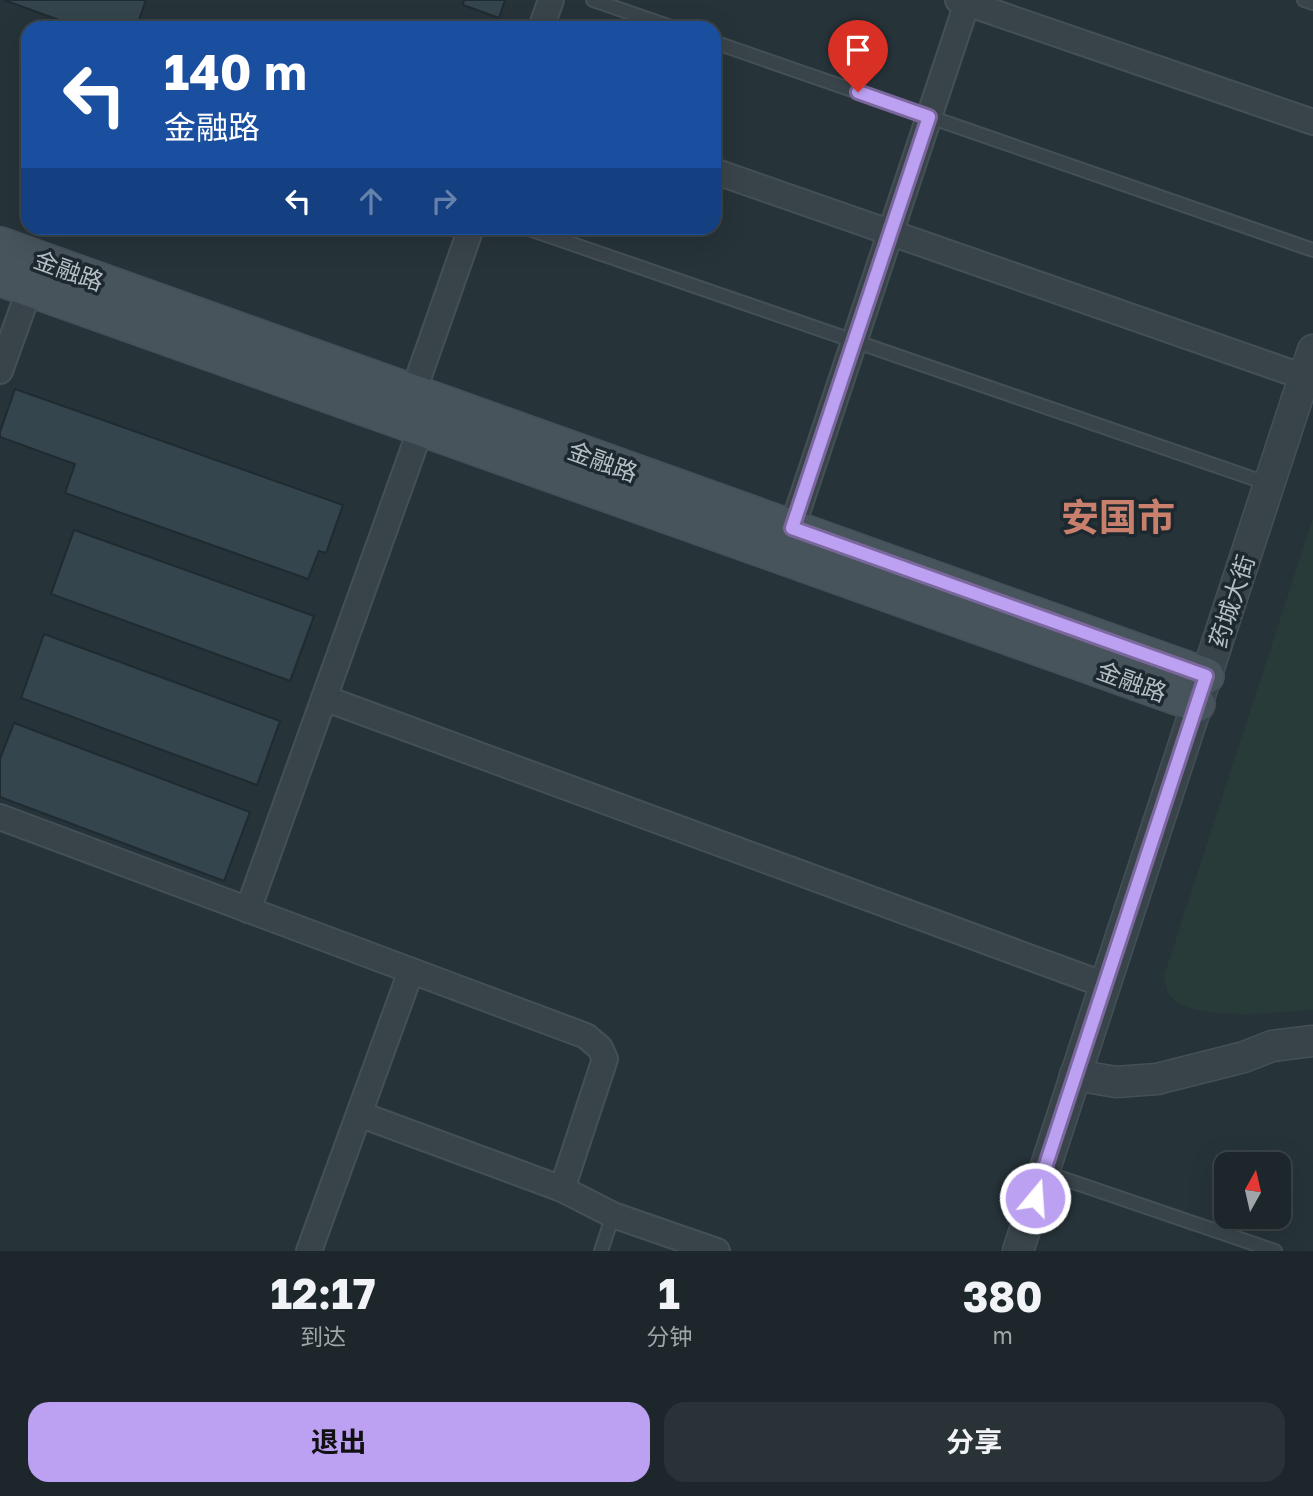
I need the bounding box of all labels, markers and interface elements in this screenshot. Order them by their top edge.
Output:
pin [828,20,888,92]
icon: arrive [839,31,877,69]
text: 140 m [164,42,307,101]
icon: left [49,49,140,140]
text: 金融路 [164,108,260,146]
icon: left [279,182,317,220]
icon: ahead [352,182,390,220]
icon: right [425,182,463,220]
street label: 金融路 [30,244,108,296]
street label: 金融路 [564,435,642,487]
district label: 安国市 [1061,494,1175,539]
street label: 药城大街 [1202,551,1260,651]
street label: 金融路 [1093,655,1171,707]
north arrow [1214,1152,1292,1228]
map controls [1214,1152,1291,1229]
position arrow [998,1161,1072,1235]
text: 12:17 [270,1268,376,1318]
text: 1 [658,1268,680,1318]
text: 380 [963,1271,1042,1321]
text: m [992,1321,1013,1349]
text: 到达 [300,1322,346,1350]
text: 分钟 [646,1322,692,1350]
button: 退出 [28,1402,650,1482]
button: 分享 [664,1402,1285,1482]

